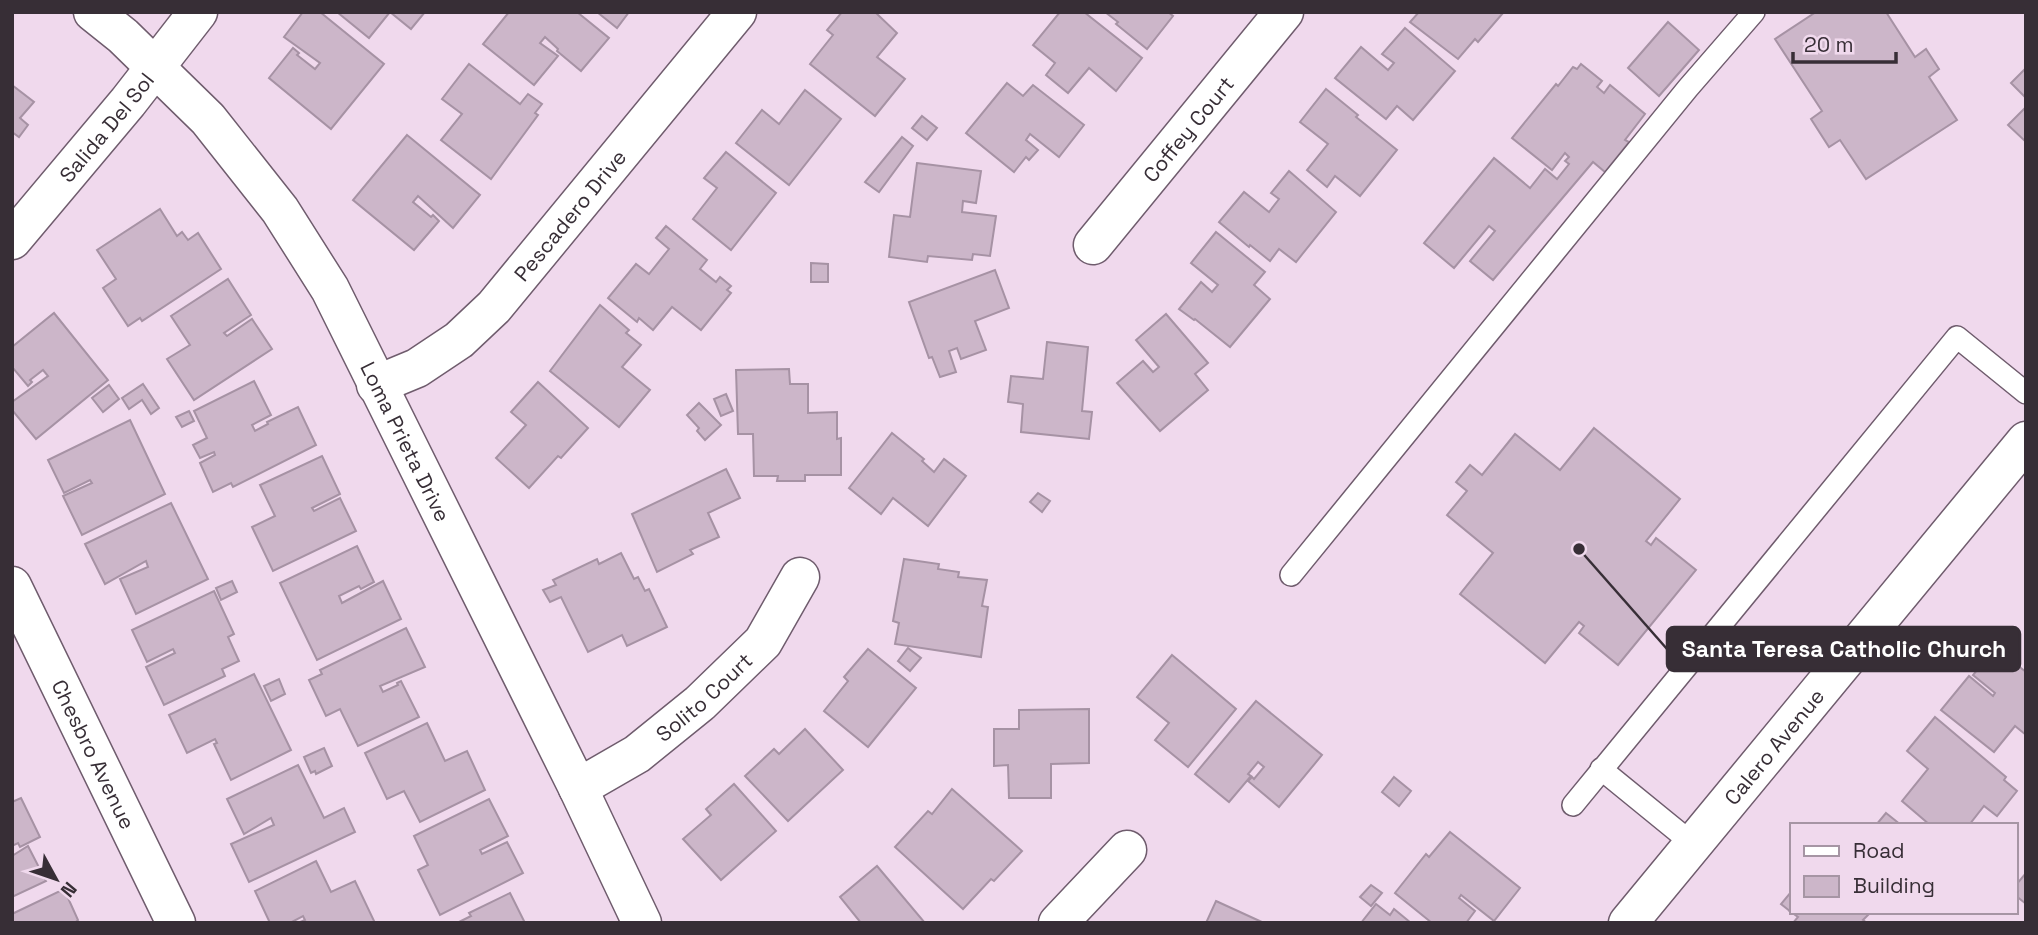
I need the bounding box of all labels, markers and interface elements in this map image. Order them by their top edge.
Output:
scale bar [1793,21,1896,65]
text: 20 m [1804,31,1854,58]
street label: Salida Del Sol [53,67,159,188]
street label: Coffey Court [1137,70,1239,188]
street label: Pescadero Drive [508,144,632,286]
street label: Loma Prieta Drive [355,357,457,526]
callout: Santa Teresa Catholic Church [1667,627,2020,671]
text: Santa Teresa Catholic Church [1682,634,2006,664]
street label: Solito Court [650,647,758,747]
street label: Chesbro Avenue [46,675,142,833]
street label: Calero Avenue [1718,683,1830,810]
legend [1790,823,2017,914]
text: Road [1853,837,1905,864]
north arrow [21,844,91,914]
text: Building [1853,872,1935,899]
text: N [55,877,82,903]

